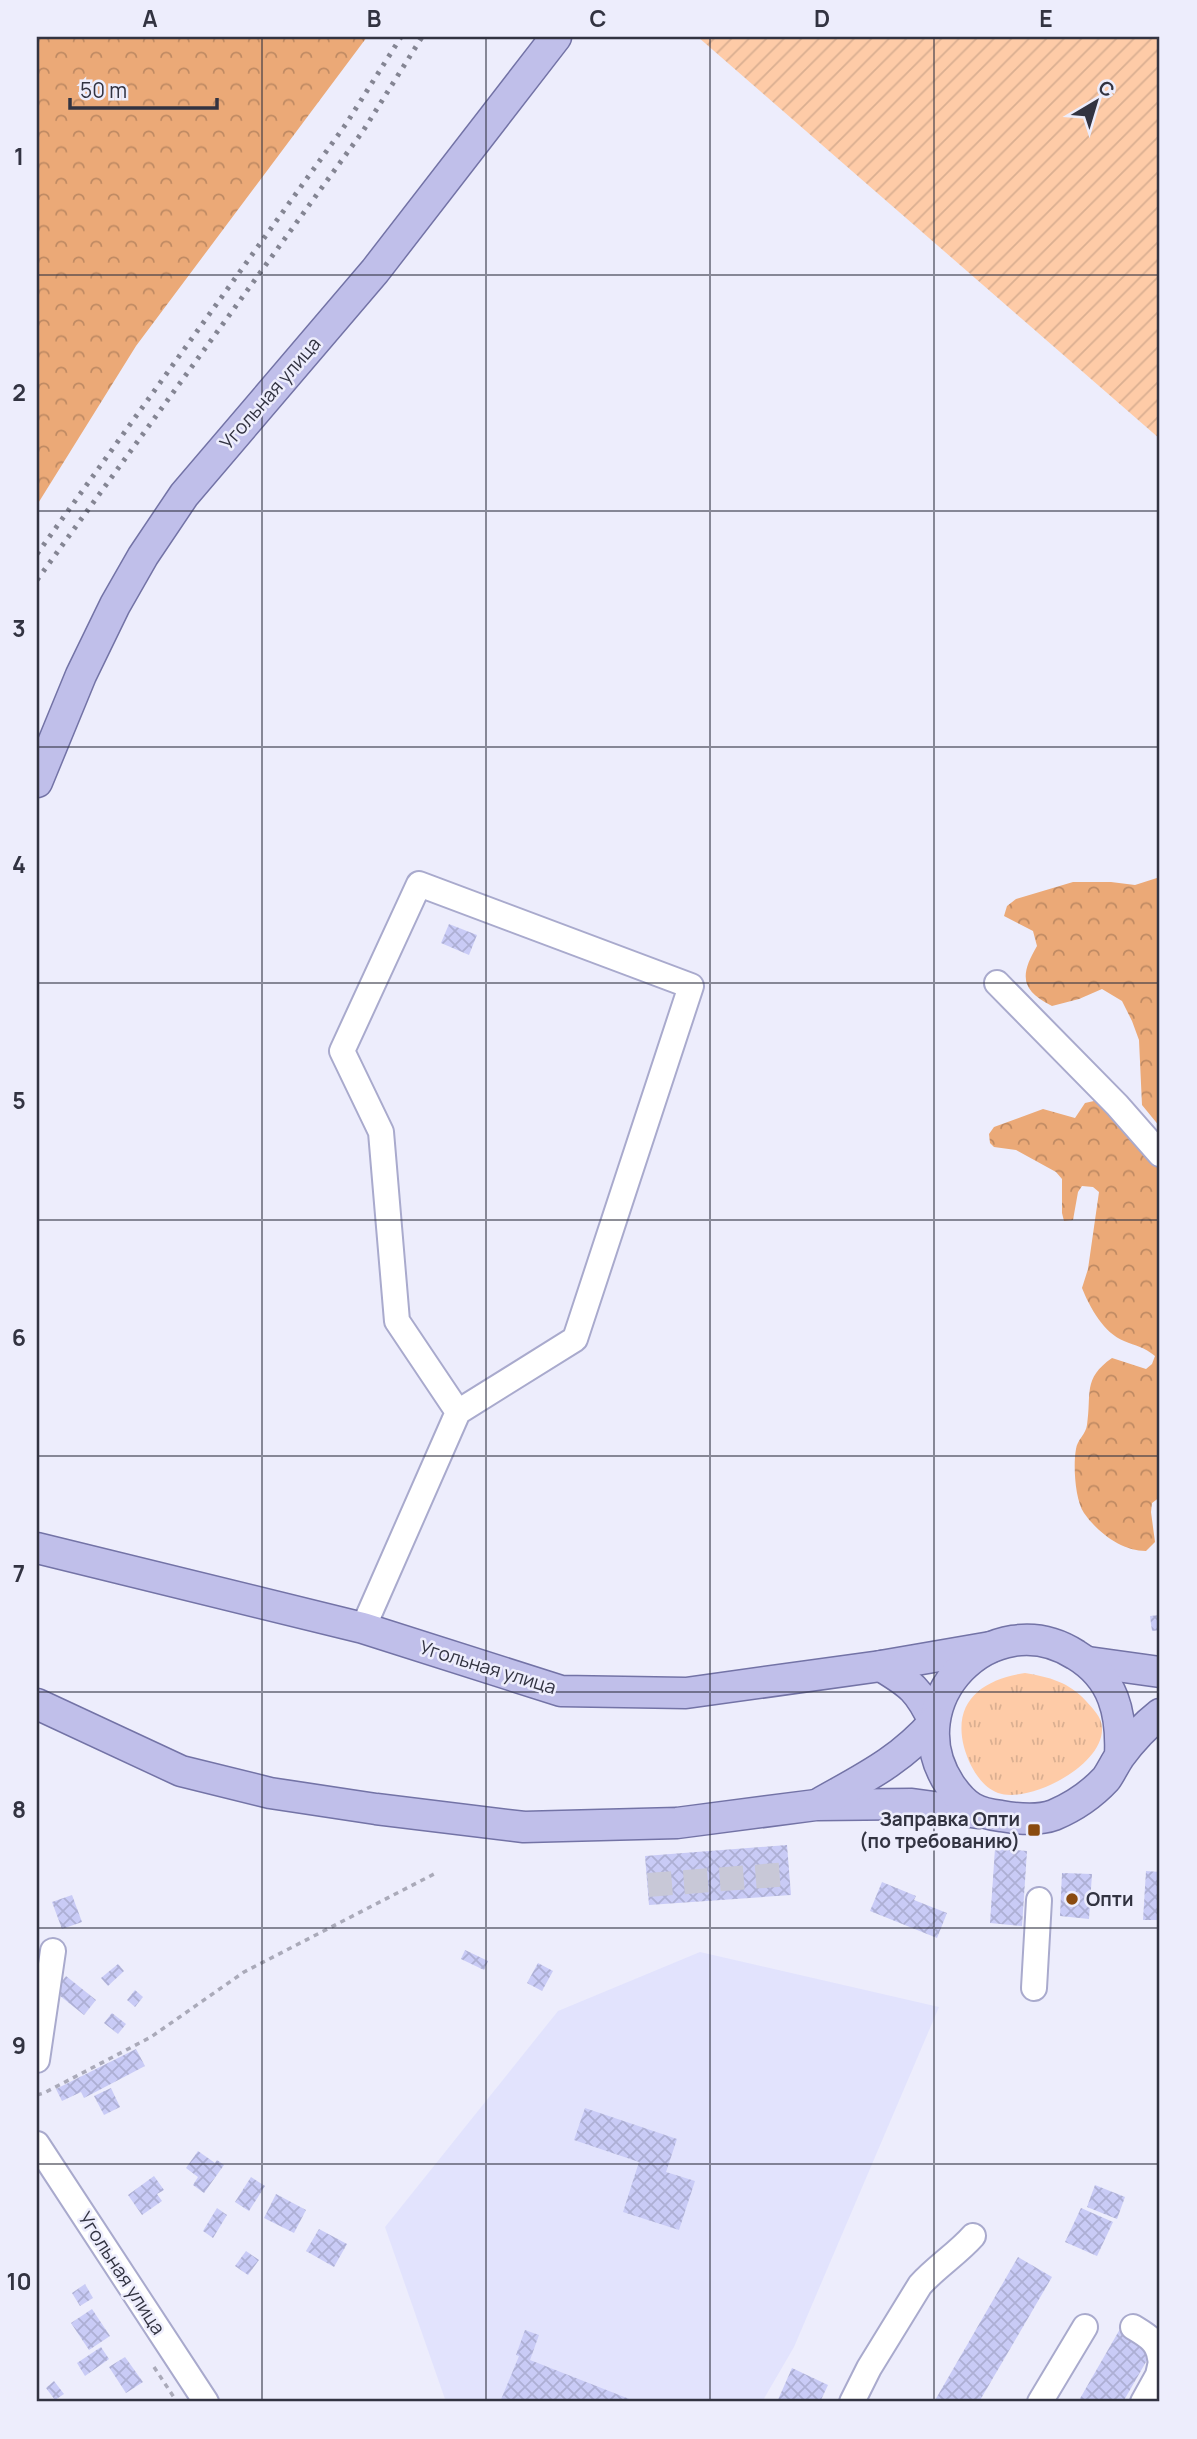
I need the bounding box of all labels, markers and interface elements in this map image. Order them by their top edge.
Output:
text: A [142,2,158,34]
text: B [367,2,381,34]
text: C [590,2,607,34]
text: D [814,2,830,34]
text: E [1039,2,1053,34]
scale bar [70,66,217,110]
north arrow [1060,66,1130,136]
text: С [1093,74,1120,103]
text: 50 m [80,76,127,104]
text: 1 [14,140,24,172]
street label: Угольная улица [214,331,326,455]
text: 2 [12,376,26,408]
text: 3 [12,612,26,644]
text: 4 [12,848,26,880]
text: 5 [12,1084,26,1116]
text: 6 [12,1321,26,1353]
text: 7 [13,1557,25,1589]
street label: Угольная улица [417,1634,559,1700]
text: 8 [12,1793,26,1825]
place label: Заправка Опти (по требованию) [859,1806,1020,1854]
marker: Заправка Опти (по требованию) [1026,1822,1042,1838]
place label: Опти [1086,1886,1133,1912]
marker: Опти [1064,1891,1080,1907]
text: 9 [12,2029,26,2061]
street label: Угольная улица [73,2207,171,2339]
text: 10 [6,2265,32,2297]

